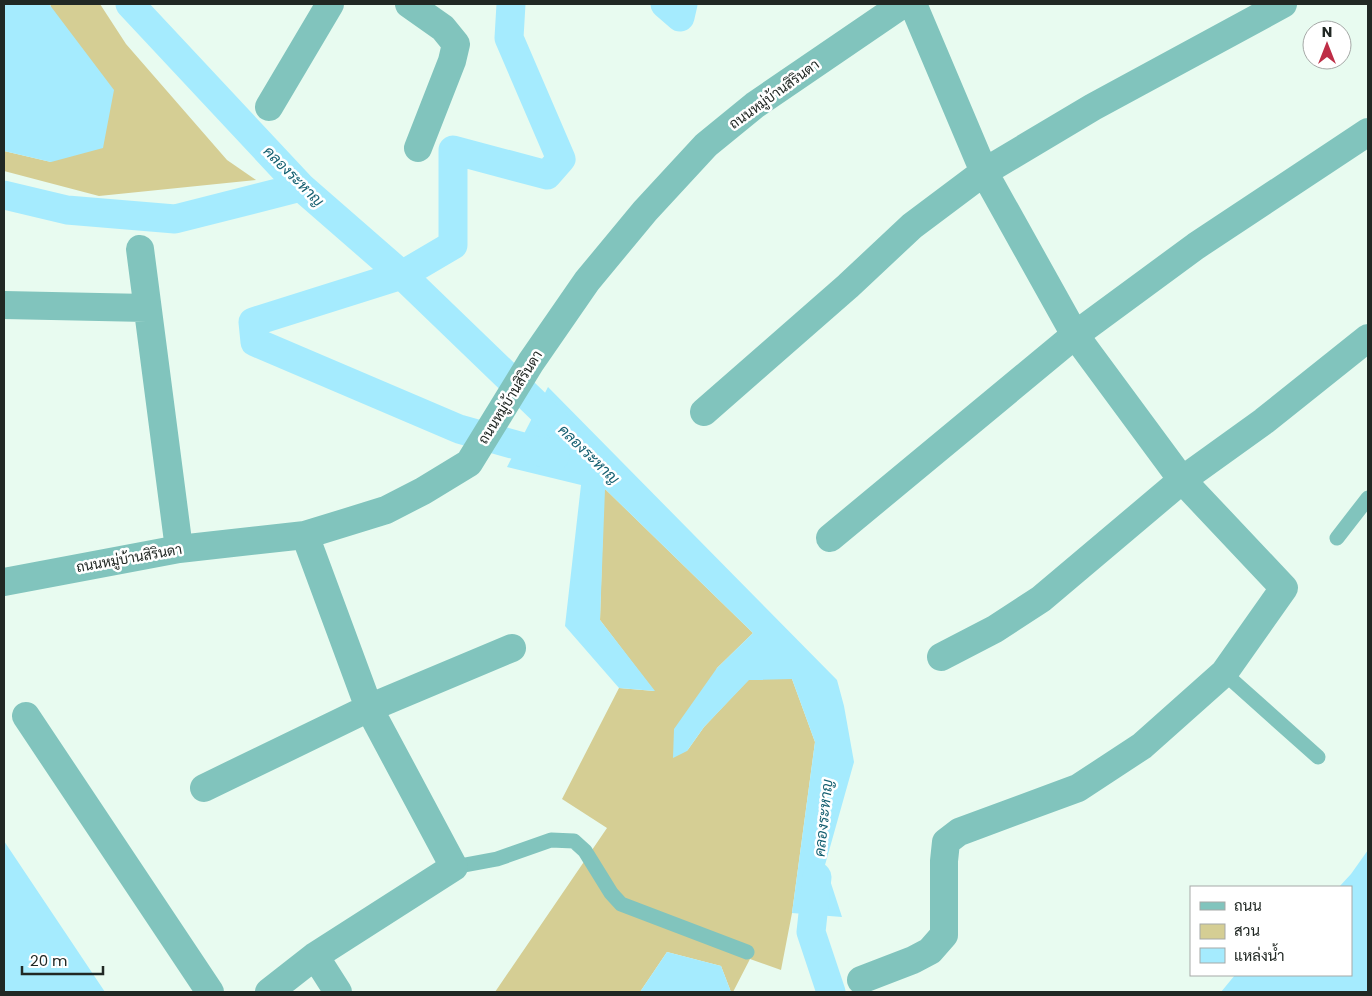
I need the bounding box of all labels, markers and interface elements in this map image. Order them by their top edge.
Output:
north arrow [1302,20,1352,70]
text: N [1322,22,1332,42]
street label: ถนนหมู่บ้านสิรินดา [725,54,823,134]
water label: คลองระหาญ [259,141,329,211]
street label: ถนนหมู่บ้านสิรินดา [473,346,547,448]
water label: คลองระหาญ [554,419,625,489]
street label: ถนนหมู่บ้านสิรินดา [75,539,183,577]
water label: คลองระหาญ [808,778,838,858]
legend [1190,886,1352,976]
text: ถนน [1234,895,1262,916]
text: สวน [1234,920,1260,941]
text: แหล่งน้ำ [1234,943,1285,966]
scale bar [22,944,104,976]
text: 20 m [30,950,68,971]

